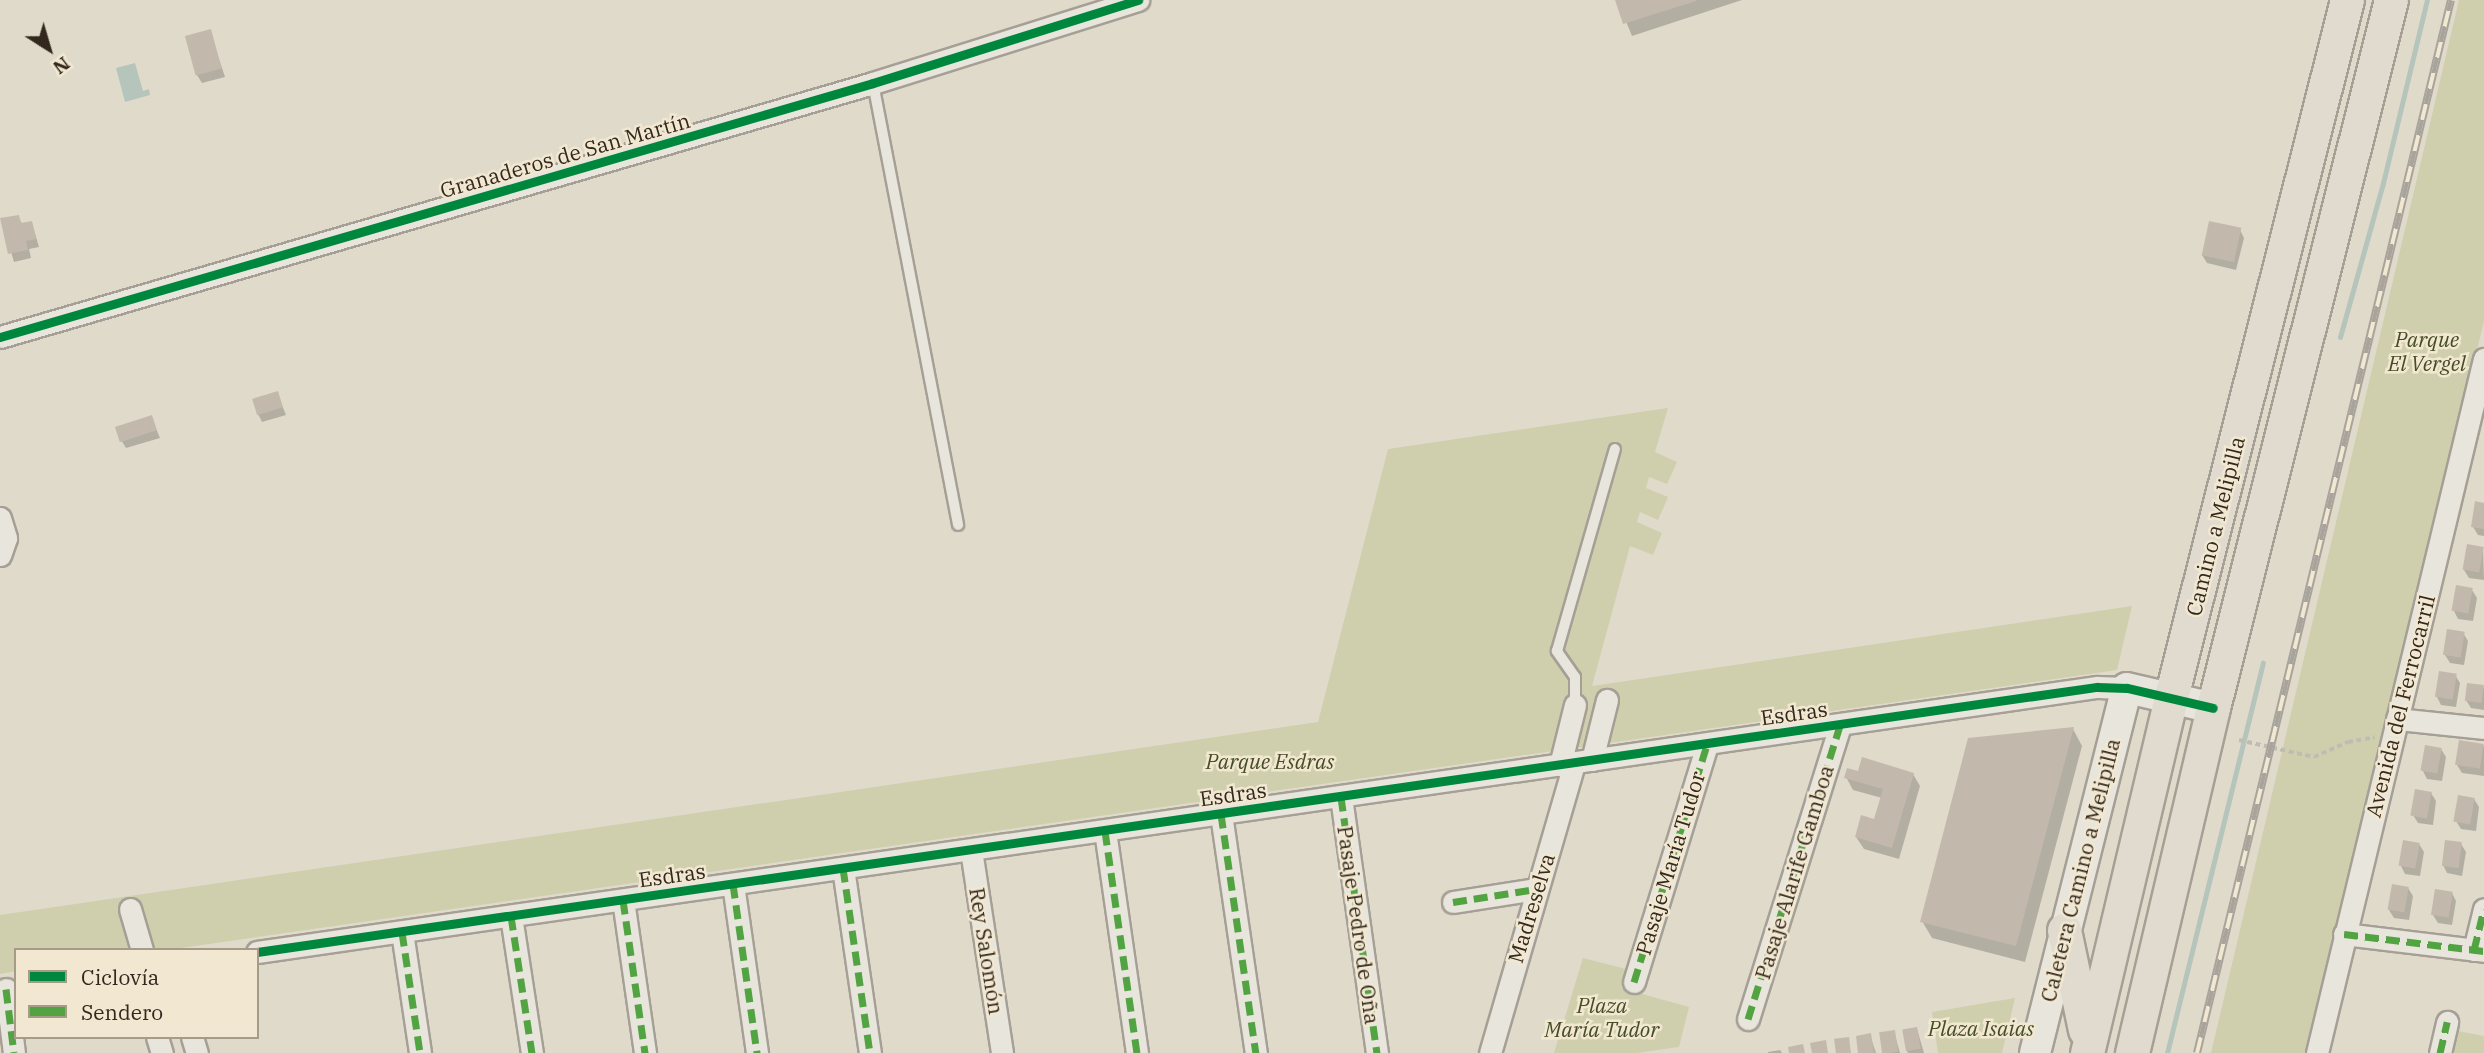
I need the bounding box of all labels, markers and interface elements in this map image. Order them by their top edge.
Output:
north arrow [14,14,84,84]
text: N [48,52,75,80]
street label: Granaderos de San Martín [437,107,693,203]
park label: Parque El Vergel [2388,326,2466,376]
street label: Camino a Melipilla [2181,434,2249,618]
street label: Avenida del Ferrocarril [2360,592,2440,820]
street label: Esdras [1759,696,1829,730]
street label: Caletera Camino a Melipilla [2035,736,2125,1004]
park label: Parque Esdras [1206,748,1334,774]
street label: Pasaje Alarife Gamboa [1749,762,1839,982]
street label: Pasaje María Tudor [1630,768,1710,958]
street label: Esdras [1198,777,1268,811]
street label: Pasaje Pedro de Oña [1333,824,1385,1026]
street label: Madreselva [1502,850,1560,966]
street label: Esdras [637,858,707,892]
street label: Rey Salomón [965,886,1009,1016]
legend [14,948,259,1039]
text: Ciclovía [81,963,159,991]
park label: Plaza María Tudor [1545,992,1659,1042]
text: Sendero [81,998,163,1026]
park label: Plaza Isaias [1928,1015,2034,1041]

